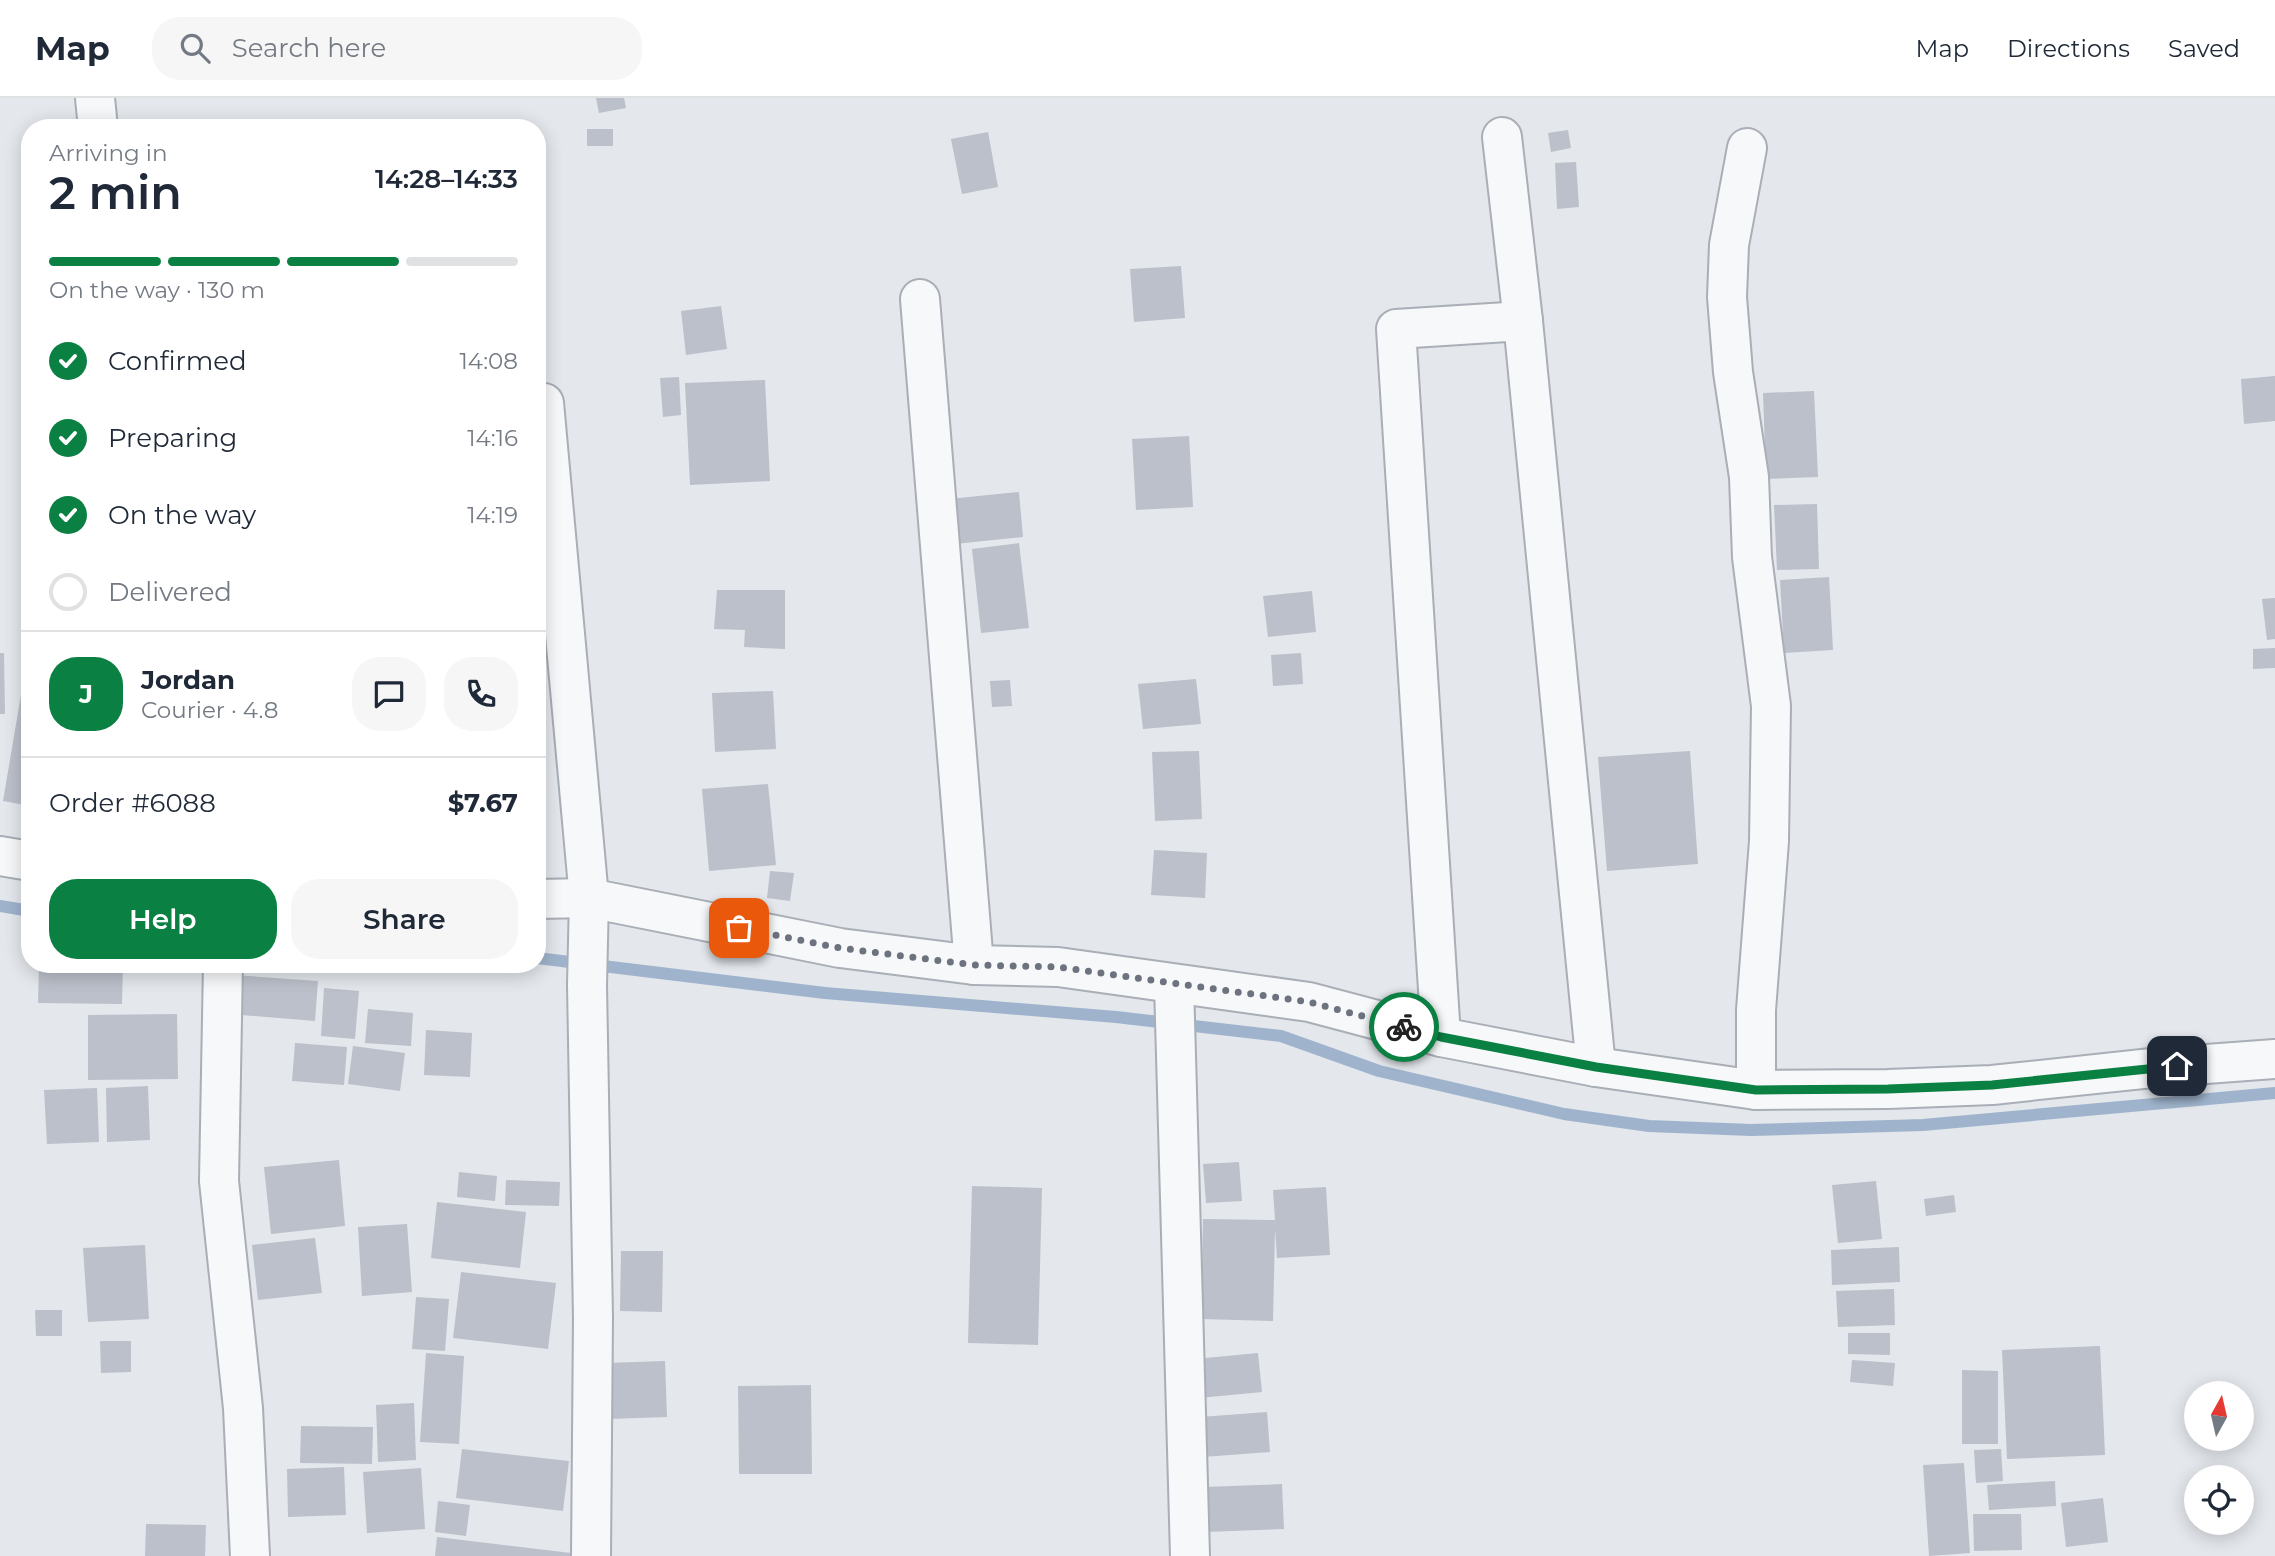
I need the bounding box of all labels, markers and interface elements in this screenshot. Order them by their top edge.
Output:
search box [152,17,642,80]
text: Map [35,28,110,68]
icon: search [176,29,214,67]
text: Search here [232,32,386,64]
text: Map [1916,34,1969,63]
text: Directions [2007,34,2130,63]
text: Saved [2168,34,2240,63]
text: Arriving in [49,139,168,167]
text: 14:28–14:33 [375,163,518,195]
text: 2 min [49,164,182,221]
text: On the way · 130 m [49,276,265,304]
icon: check [49,342,87,380]
text: Confirmed [108,345,247,377]
text: 14:08 [460,347,518,375]
icon: check [49,419,87,457]
text: Preparing [108,422,237,454]
text: 14:16 [467,424,518,452]
icon: check [49,496,87,534]
text: On the way [108,499,256,531]
text: 14:19 [467,501,518,529]
text: Delivered [108,576,232,608]
button: chat [352,657,426,731]
button: phone [444,657,518,731]
text: Jordan [141,664,235,696]
text: J [79,678,93,710]
text: Courier · 4.8 [141,696,278,724]
text: Order #6088 [49,787,216,819]
text: $7.67 [448,787,518,819]
button: Help [49,879,277,959]
button: Share [291,879,518,959]
pin [709,898,769,958]
icon: bag [720,909,758,947]
courier [1369,992,1439,1062]
icon: bike [1385,1008,1423,1046]
pin [2147,1036,2207,1096]
icon: home [2158,1047,2196,1085]
north arrow [2184,1381,2254,1451]
map controls [2184,1381,2254,1535]
button: locate [2184,1465,2254,1535]

